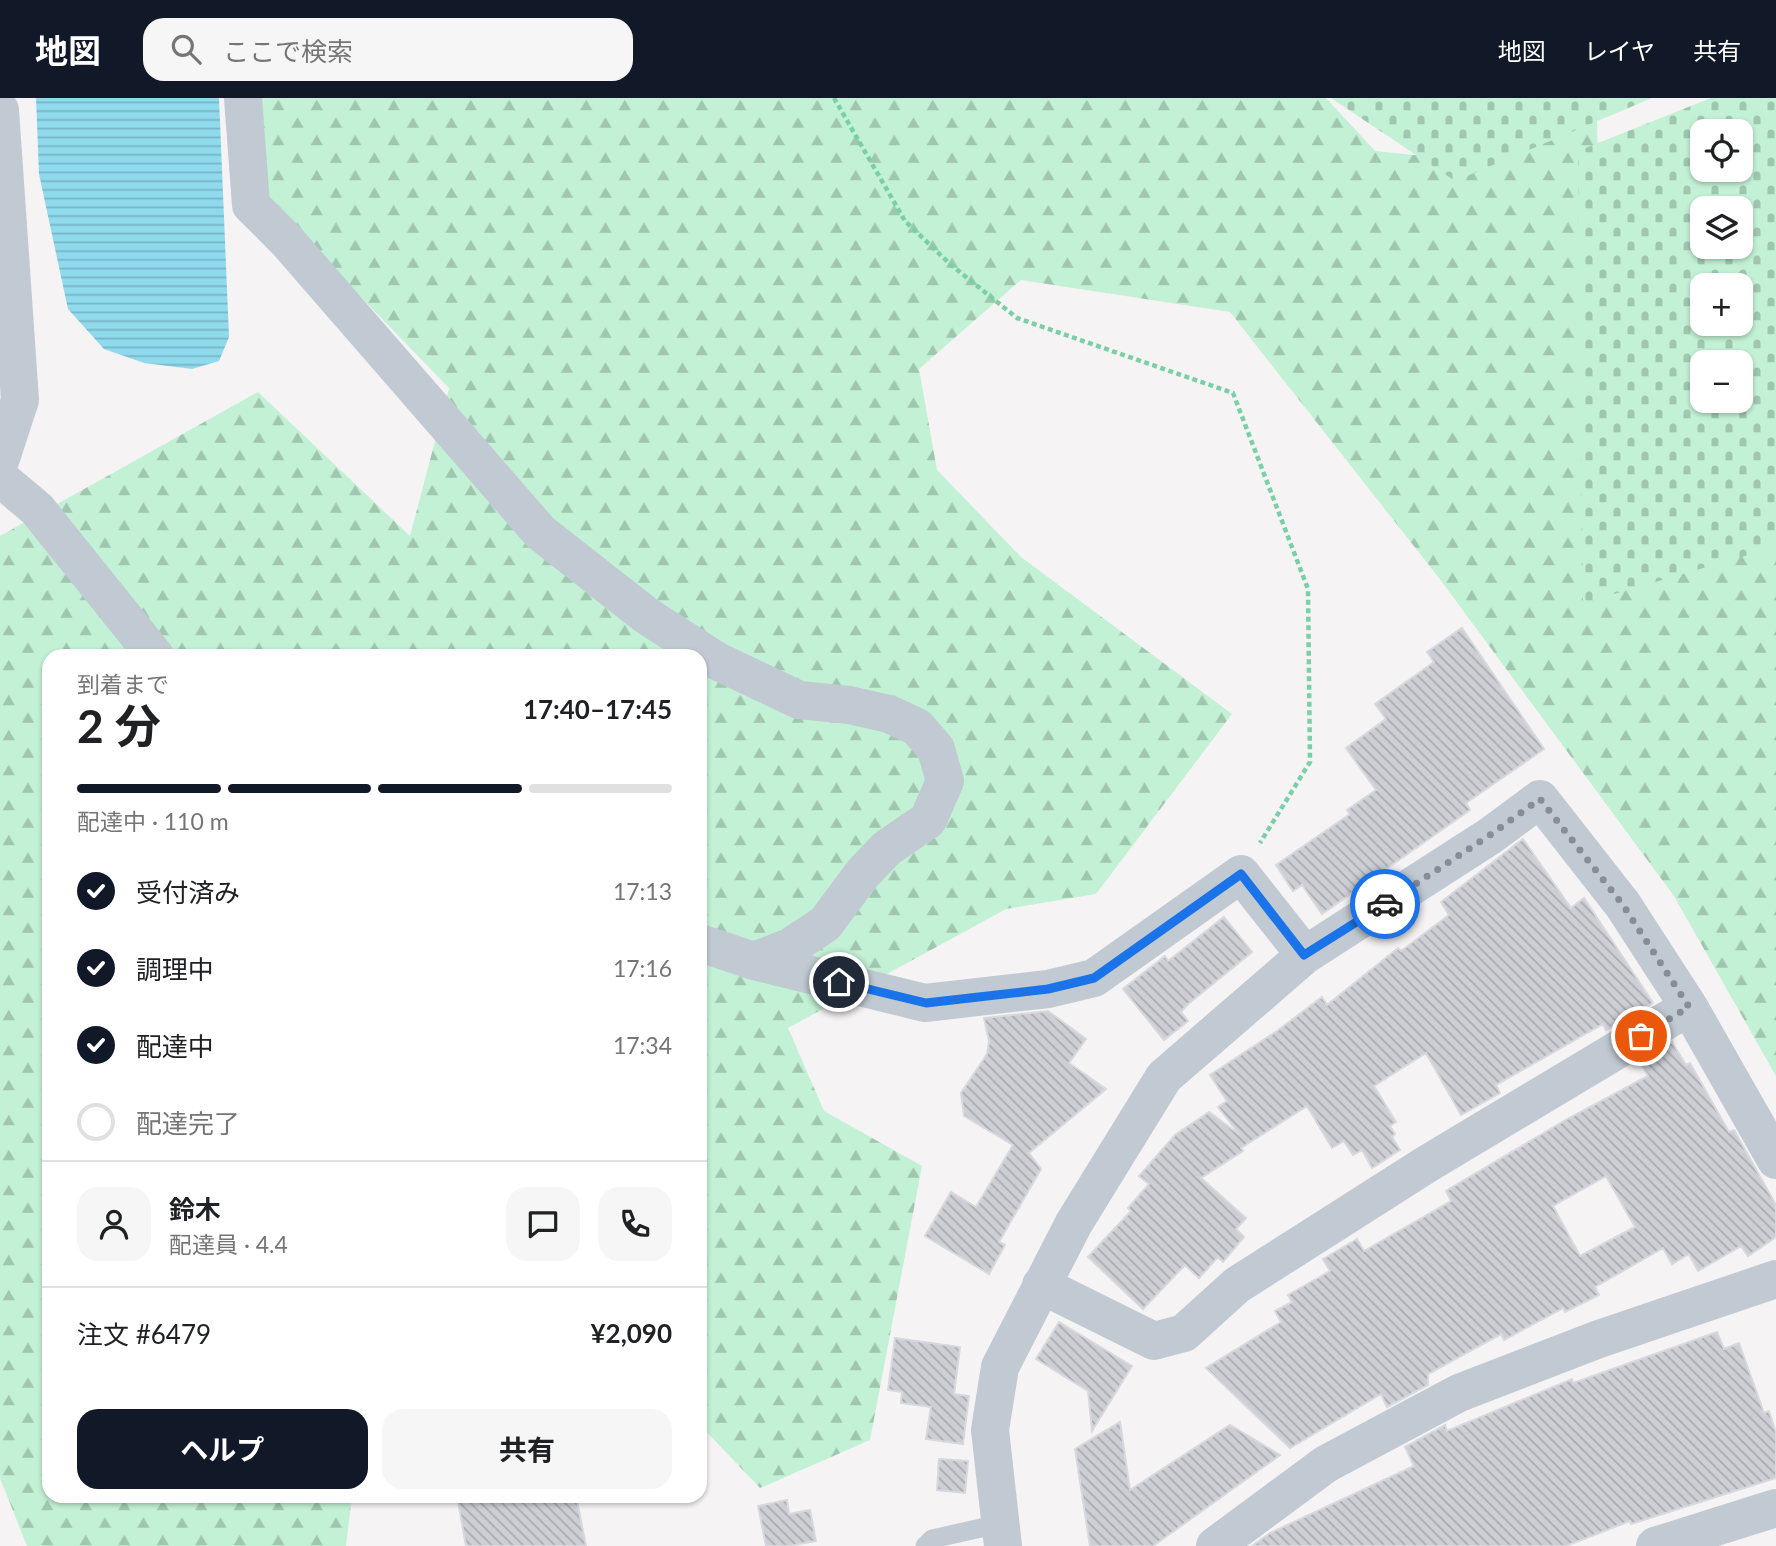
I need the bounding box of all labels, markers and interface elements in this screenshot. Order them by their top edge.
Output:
search box [143,18,633,81]
text: 地図 [35,30,101,70]
icon: search [167,30,205,68]
text: ここで検索 [223,35,353,67]
text: 地図 [1498,36,1546,65]
text: レイヤ [1584,36,1655,65]
text: 共有 [1693,36,1741,65]
map controls [1690,119,1753,413]
button: locate [1690,119,1753,182]
button: layers [1690,196,1753,259]
button: + [1690,273,1753,336]
button: − [1690,350,1753,413]
text: 到着まで [77,670,169,698]
text: 17:40–17:45 [523,693,672,725]
text: 2 分 [77,698,161,753]
text: 配達中 · 110 m [77,807,229,835]
courier [1350,869,1420,939]
icon: check [77,872,115,910]
text: 受付済み [136,876,240,908]
text: 17:13 [613,877,672,905]
icon: car [1366,885,1404,923]
icon: check [77,949,115,987]
pin [809,952,869,1012]
text: 調理中 [136,953,214,985]
text: 17:16 [613,954,672,982]
icon: home [820,963,858,1001]
pin [1611,1006,1671,1066]
icon: bag [1622,1017,1660,1055]
icon: check [77,1026,115,1064]
text: 配達中 [136,1030,214,1062]
text: 17:34 [613,1031,672,1059]
text: 配達完了 [136,1107,240,1139]
button: person [77,1187,151,1261]
button: chat [506,1187,580,1261]
button: phone [598,1187,672,1261]
text: 鈴木 [169,1193,221,1225]
text: 配達員 · 4.4 [169,1230,288,1258]
text: ¥2,090 [591,1317,672,1349]
text: 注文 #6479 [77,1318,211,1350]
button: ヘルプ [77,1409,368,1489]
button: 共有 [382,1409,672,1489]

